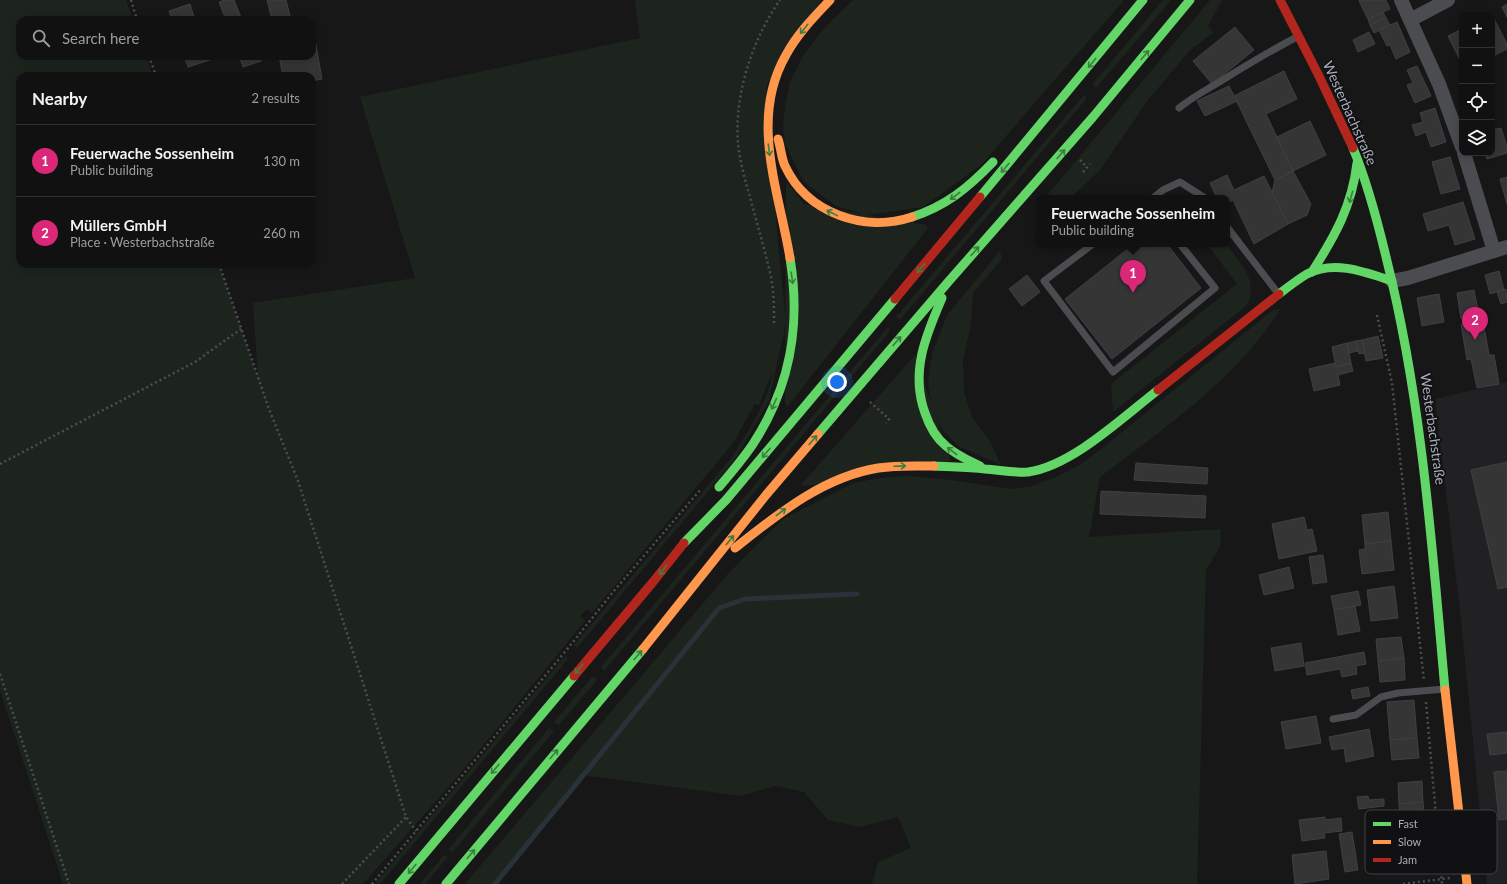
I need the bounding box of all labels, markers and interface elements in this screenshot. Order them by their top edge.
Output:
map controls [1459,12,1495,156]
button: + [1459,12,1495,48]
search box [16,16,316,60]
one-way arrow [800,23,809,34]
icon: search [30,27,52,49]
text: Search here [62,29,139,47]
button: − [1459,48,1495,84]
one-way arrow [1140,49,1149,60]
one-way arrow [1087,57,1096,68]
street label: Westerbachstraße [1320,58,1381,168]
button: locate [1459,84,1495,120]
text: Nearby [32,88,87,109]
text: 2 results [252,90,300,106]
button: layers [1459,120,1495,156]
one-way arrow [765,143,773,156]
text: Feuerwache Sossenheim [70,144,234,162]
one-way arrow [1056,148,1065,159]
text: 1 [41,153,49,169]
text: 130 m [263,153,300,169]
text: Public building [70,162,153,178]
one-way arrow [1000,162,1009,173]
one-way arrow [1347,190,1354,203]
one-way arrow [949,192,960,200]
popup [1036,195,1230,247]
text: Feuerwache Sossenheim [1051,204,1215,222]
one-way arrow [827,209,839,216]
text: Müllers GmbH [70,216,167,234]
text: Public building [1051,222,1134,238]
text: 2 [41,225,49,241]
text: 260 m [263,225,300,241]
text: Place · Westerbachstraße [70,234,215,250]
one-way arrow [970,247,979,257]
pin: 1 [1120,260,1146,293]
one-way arrow [917,262,926,273]
one-way arrow [788,271,796,284]
pin: 2 [1462,307,1488,340]
one-way arrow [893,336,902,346]
your location [827,372,847,392]
street label: Westerbachstraße [1417,372,1450,486]
one-way arrow [770,398,778,410]
one-way arrow [809,435,818,445]
one-way arrow [947,446,958,455]
one-way arrow [762,448,771,458]
one-way arrow [893,463,906,470]
one-way arrow [775,508,786,516]
one-way arrow [725,534,734,545]
one-way arrow [658,564,667,575]
one-way arrow [634,650,643,661]
one-way arrow [575,664,584,675]
one-way arrow [550,749,559,760]
one-way arrow [491,763,500,774]
legend [1365,810,1497,874]
text: Fast [1398,817,1418,830]
text: Slow [1398,835,1422,848]
one-way arrow [466,849,475,859]
text: Jam [1398,853,1417,866]
one-way arrow [407,863,416,874]

